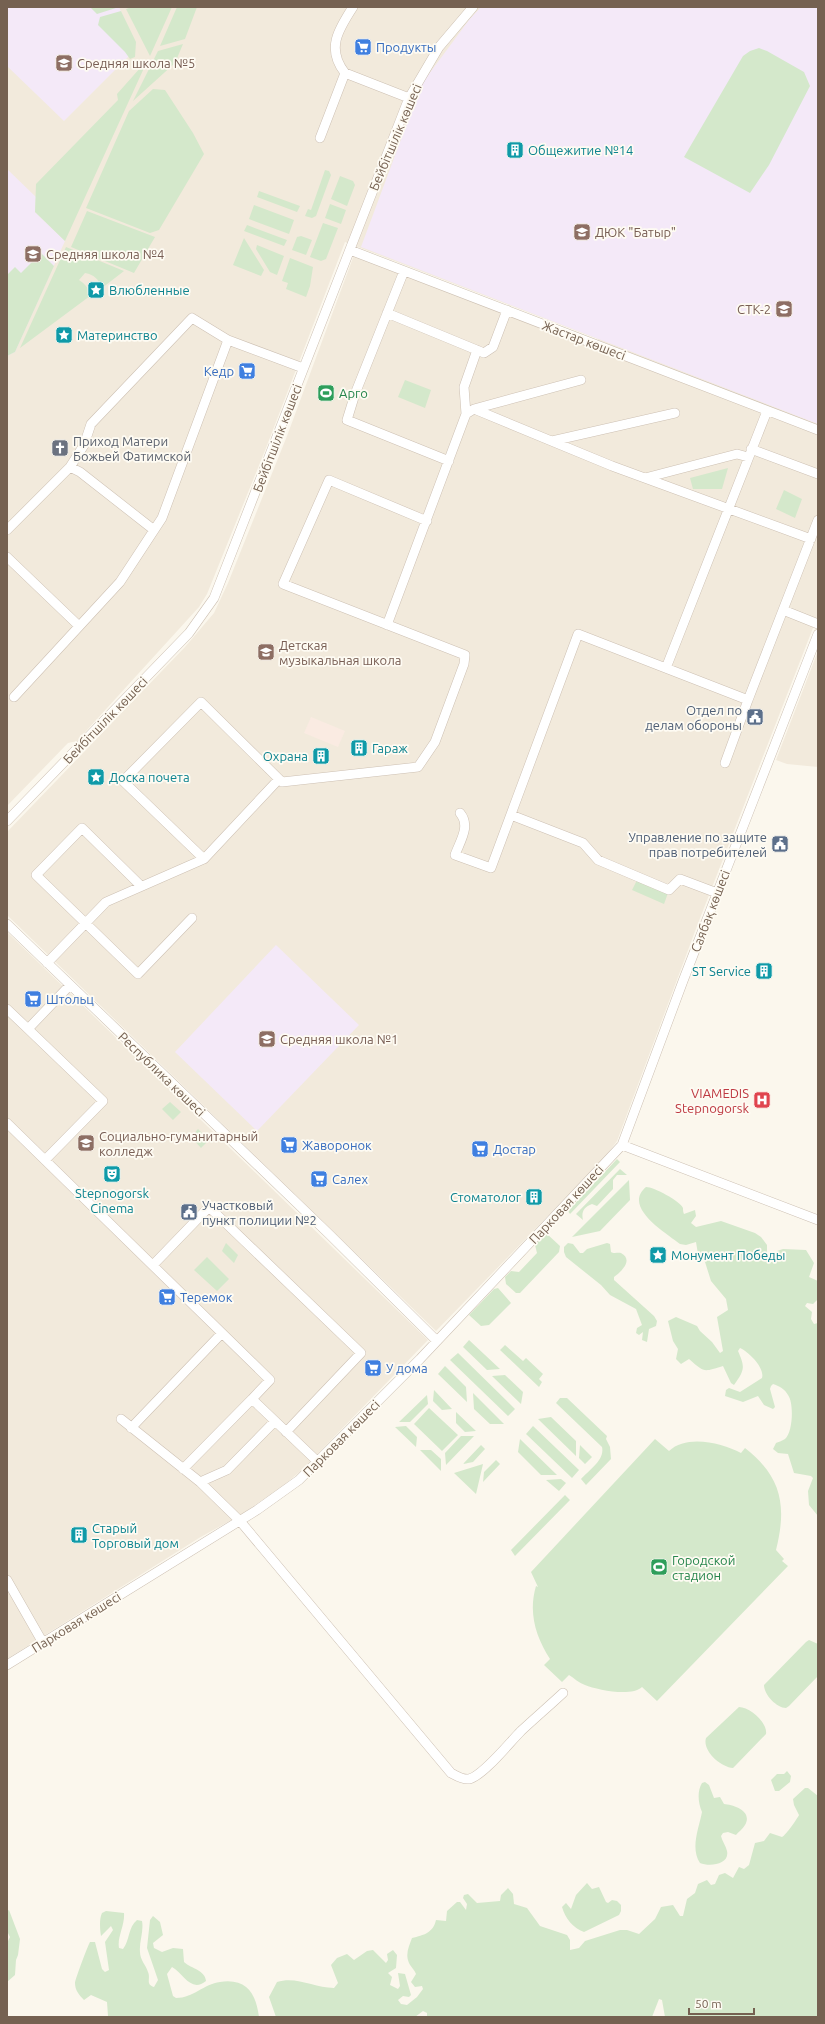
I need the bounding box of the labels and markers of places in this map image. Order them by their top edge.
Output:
supermarket icon: Продукты [353,37,373,57]
place label: Продукты [376,40,437,54]
school or university icon: Средняя школа №5 [54,53,74,73]
place label: Средняя школа №5 [77,56,195,70]
building icon: Общежитие №14 [505,140,525,160]
place label: Общежитие №14 [528,143,633,157]
school or university icon: ДЮК "Батыр" [572,222,592,242]
place label: ДЮК "Батыр" [595,225,676,239]
school or university icon: Средняя школа №4 [23,244,43,264]
place label: Средняя школа №4 [46,247,164,261]
place icon: Влюбленные [86,280,106,300]
place label: Влюбленные [109,283,190,297]
school or university icon: СТК-2 [774,299,794,319]
place label: СТК-2 [737,302,771,316]
place icon: Материнство [54,325,74,345]
place label: Материнство [77,328,158,342]
supermarket icon: Кедр [237,361,257,381]
place label: Кедр [204,364,234,378]
sports icon: Арго [316,383,336,403]
place label: Арго [339,386,368,400]
place label: Приход Матери Божьей Фатимской [73,434,191,463]
church icon: Приход Матери Божьей Фатимской [50,438,70,458]
place label: Детская музыкальная школа [279,638,401,667]
school or university icon: Детская музыкальная школа [256,642,276,662]
place label: Отдел по делам обороны [645,703,742,732]
public building icon: Отдел по делам обороны [745,707,765,727]
building icon: Гараж [349,738,369,758]
place label: Гараж [372,741,408,755]
building icon: Охрана [311,746,331,766]
place label: Охрана [263,749,308,763]
place icon: Доска почета [86,767,106,787]
place label: Доска почета [109,770,190,784]
place label: Управление по защите прав потребителей [628,830,767,859]
public building icon: Управление по защите прав потребителей [770,834,790,854]
building icon: ST Service [754,961,774,981]
place label: ST Service [692,964,751,978]
supermarket icon: Штольц [23,989,43,1009]
place label: Штольц [46,992,94,1006]
school or university icon: Средняя школа №1 [257,1029,277,1049]
place label: Средняя школа №1 [280,1032,398,1046]
place label: VIAMEDIS Stepnogorsk [675,1086,749,1115]
hospital icon: VIAMEDIS Stepnogorsk [752,1090,772,1110]
place label: Социально-гуманитарный колледж [99,1129,258,1158]
school or university icon: Социально-гуманитарный колледж [76,1133,96,1153]
supermarket icon: Жаворонок [279,1135,299,1155]
place label: Жаворонок [302,1138,372,1152]
supermarket icon: Достар [470,1139,490,1159]
place label: Достар [493,1142,536,1156]
theatre icon: Stepnogorsk Cinema [102,1164,122,1184]
supermarket icon: Салех [309,1169,329,1189]
place label: Салех [332,1172,368,1186]
place label: Stepnogorsk Cinema [75,1186,149,1215]
building icon: Стоматолог [524,1187,544,1207]
place label: Стоматолог [450,1190,522,1204]
place label: Участковый пункт полиции №2 [202,1198,317,1227]
public building icon: Участковый пункт полиции №2 [179,1202,199,1222]
place icon: Монумент Победы [648,1245,668,1265]
place label: Монумент Победы [671,1248,785,1262]
supermarket icon: Теремок [157,1287,177,1307]
place label: Теремок [180,1290,233,1304]
supermarket icon: У дома [363,1358,383,1378]
place label: У дома [386,1361,428,1375]
place label: Старый Торговый дом [92,1521,179,1550]
building icon: Старый Торговый дом [69,1525,89,1545]
place label: Городской стадион [672,1553,735,1582]
sports icon: Городской стадион [649,1557,669,1577]

